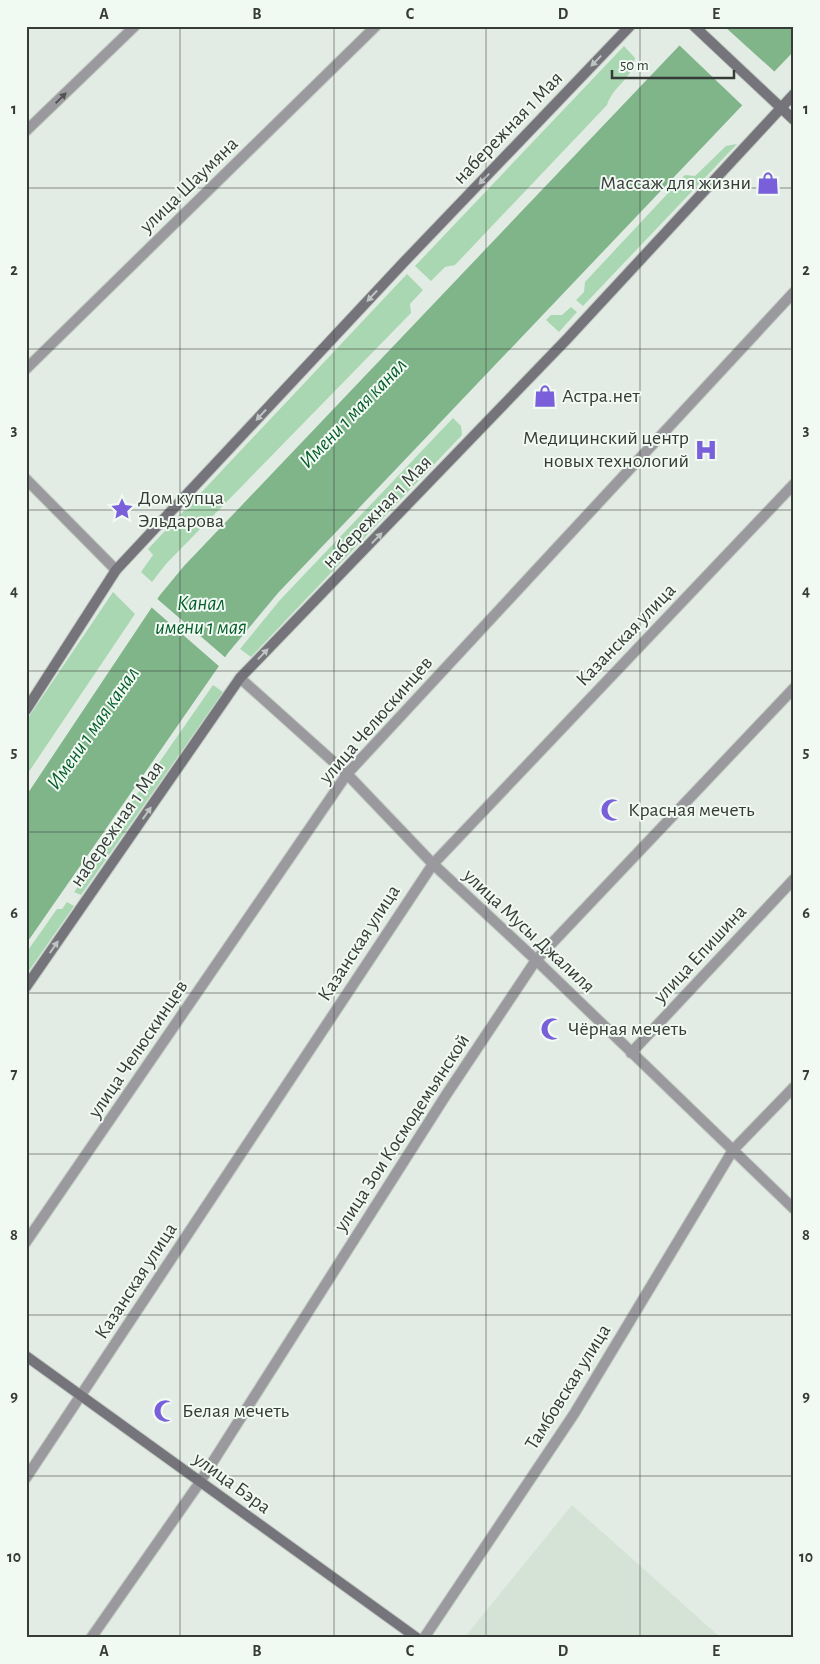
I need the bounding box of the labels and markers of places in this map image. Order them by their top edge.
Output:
shop icon: Массаж для жизни [755,170,781,196]
place label: Массаж для жизни [600,173,751,193]
shop icon: Астра.нет [532,383,558,409]
place label: Астра.нет [562,386,640,406]
place label: Медицинский центр новых технологий [523,428,689,471]
hospital icon: Медицинский центр новых технологий [693,437,719,463]
place label: Дом купца Эльдарова [138,488,224,531]
place icon: Дом купца Эльдарова [109,496,135,522]
mosque icon: Красная мечеть [599,797,625,823]
place label: Красная мечеть [628,800,755,820]
mosque icon: Чёрная мечеть [539,1016,565,1042]
place label: Чёрная мечеть [568,1019,687,1039]
mosque icon: Белая мечеть [152,1398,178,1424]
place label: Белая мечеть [182,1401,290,1421]

